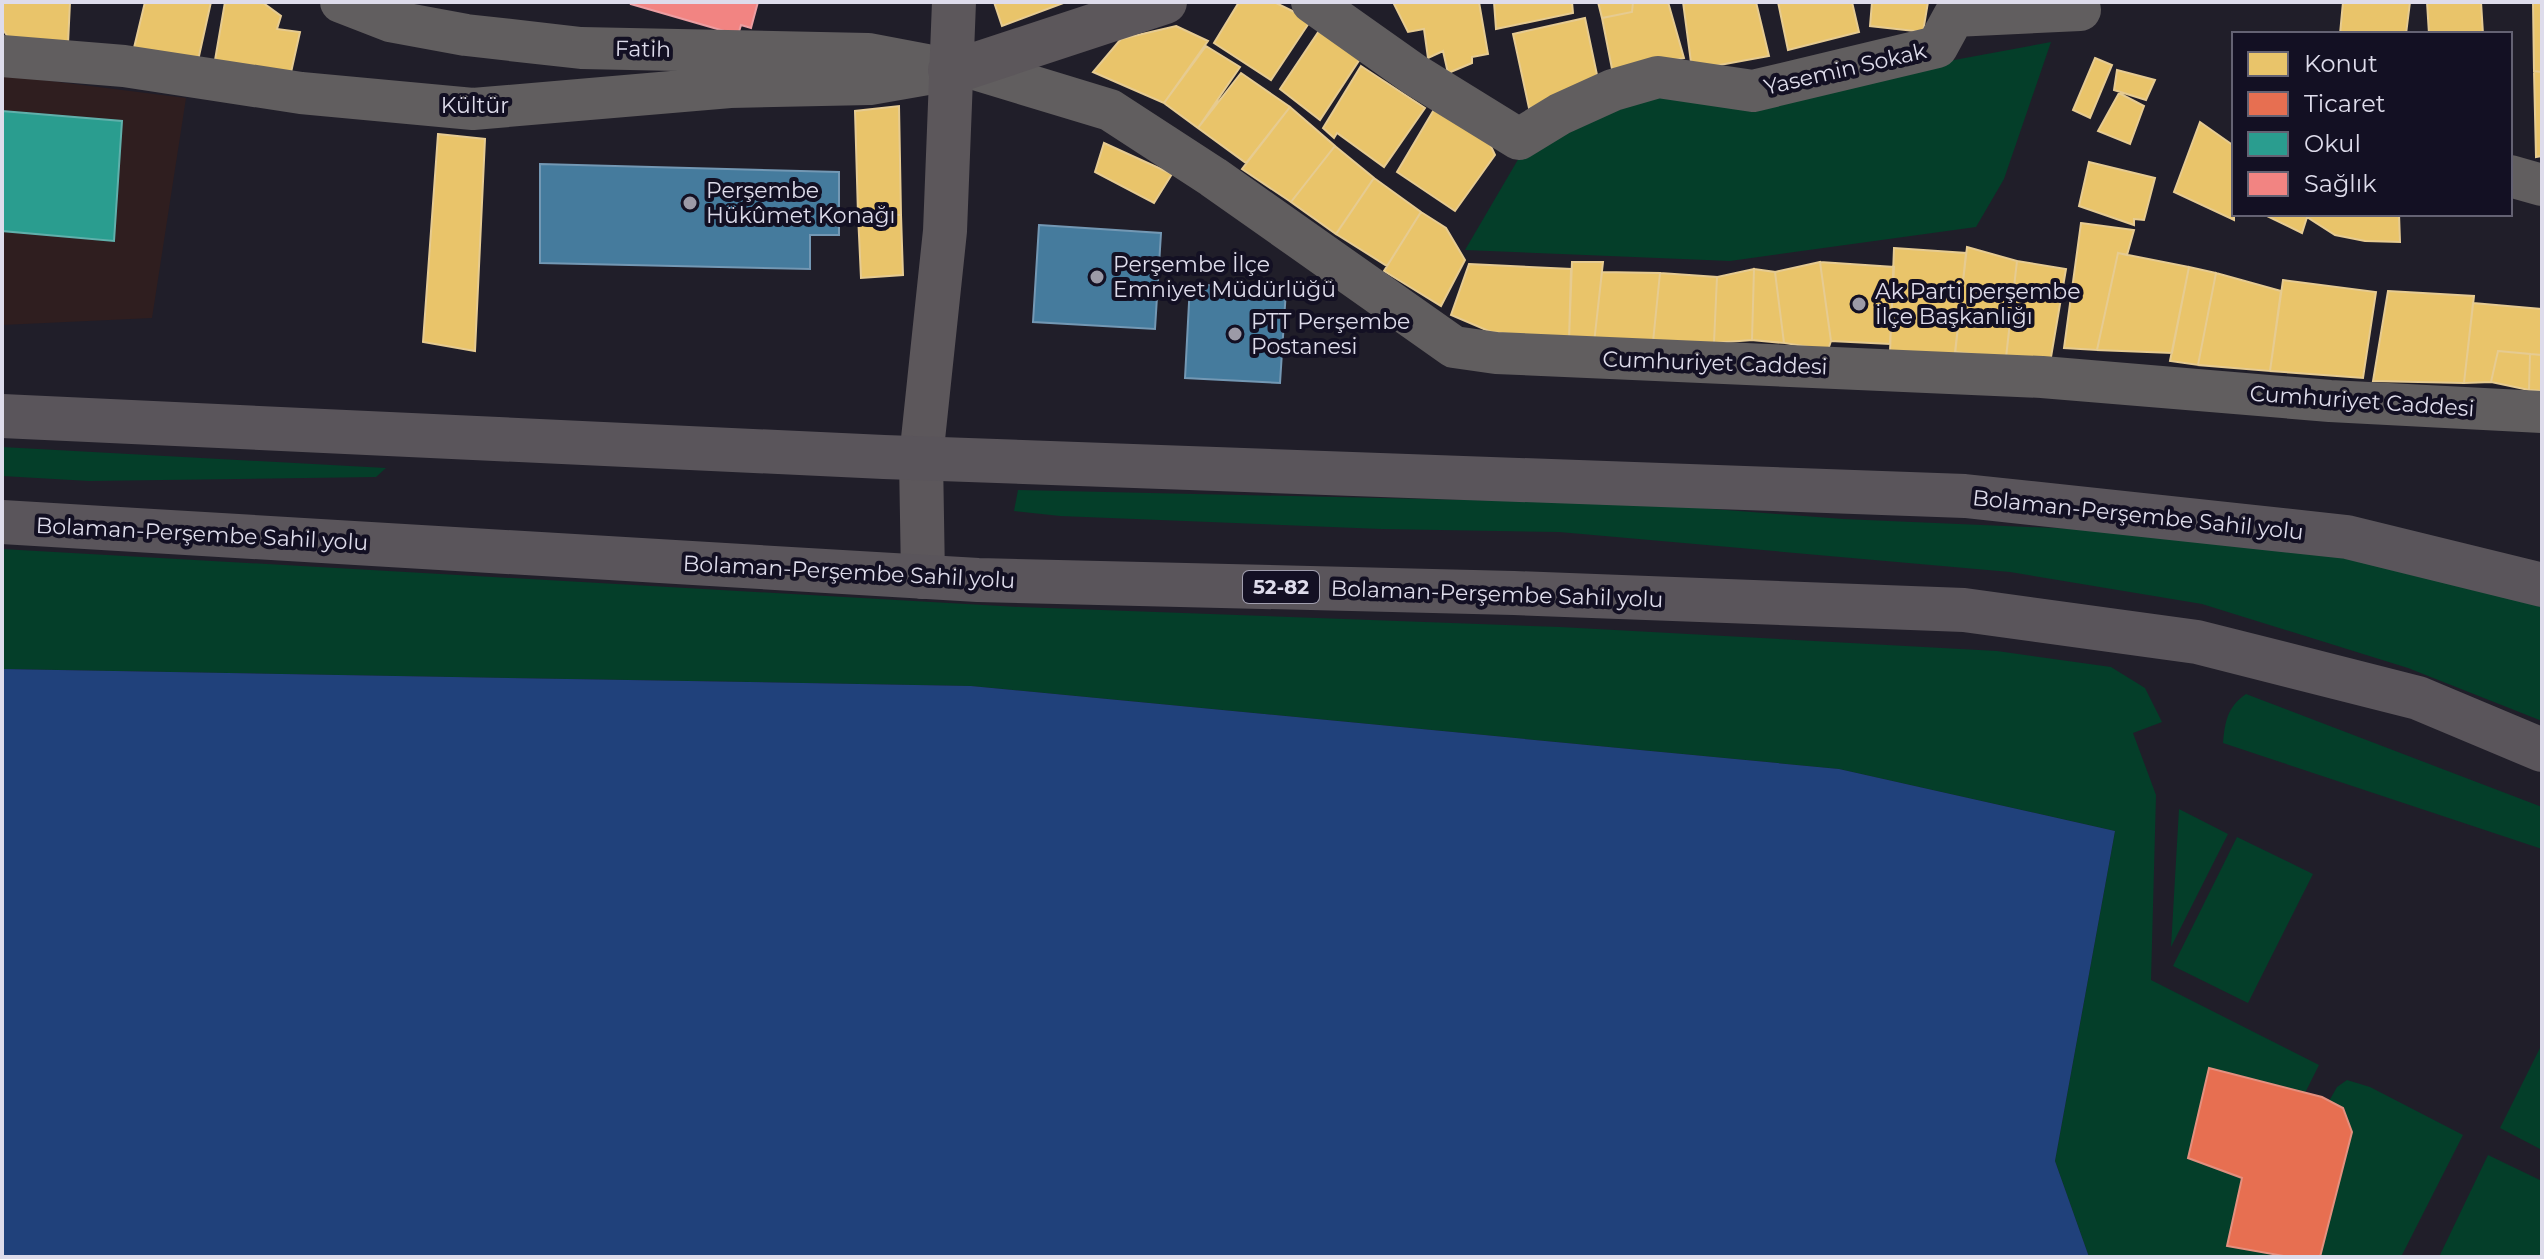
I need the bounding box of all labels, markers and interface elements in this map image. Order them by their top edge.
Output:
legend [2232,32,2512,216]
street label: Fatih [615,35,671,63]
street label: Yasemin Sokak [1761,37,1930,101]
text: Konut [2304,49,2378,78]
text: Ticaret [2304,89,2386,118]
street label: Kültür [441,92,509,119]
text: Okul [2304,129,2361,158]
text: Sağlık [2304,169,2377,198]
place label: Perşembe Hükûmet Konağı [706,177,895,229]
marker: Perşembe Hükûmet Konağı [681,194,699,212]
place label: Perşembe İlçe Emniyet Müdürlüğü [1113,251,1336,303]
marker: Perşembe İlçe Emniyet Müdürlüğü [1088,268,1106,286]
place label: Ak Parti perşembe İlçe Başkanlığı [1875,278,2080,330]
marker: Ak Parti perşembe İlçe Başkanlığı [1850,295,1868,313]
place label: PTT Perşembe Postanesi [1251,308,1410,360]
marker: PTT Perşembe Postanesi [1226,325,1244,343]
street label: Cumhuriyet Caddesi [1602,346,1828,380]
street label: Cumhuriyet Caddesi [2249,380,2475,422]
street label: Bolaman-Perşembe Sahil yolu [1971,484,2305,546]
street label: Bolaman-Perşembe Sahil yolu [35,512,369,556]
street label: Bolaman-Perşembe Sahil yolu [682,550,1016,594]
road number: 52-82 [1243,571,1319,603]
street label: Bolaman-Perşembe Sahil yolu [1330,575,1664,613]

